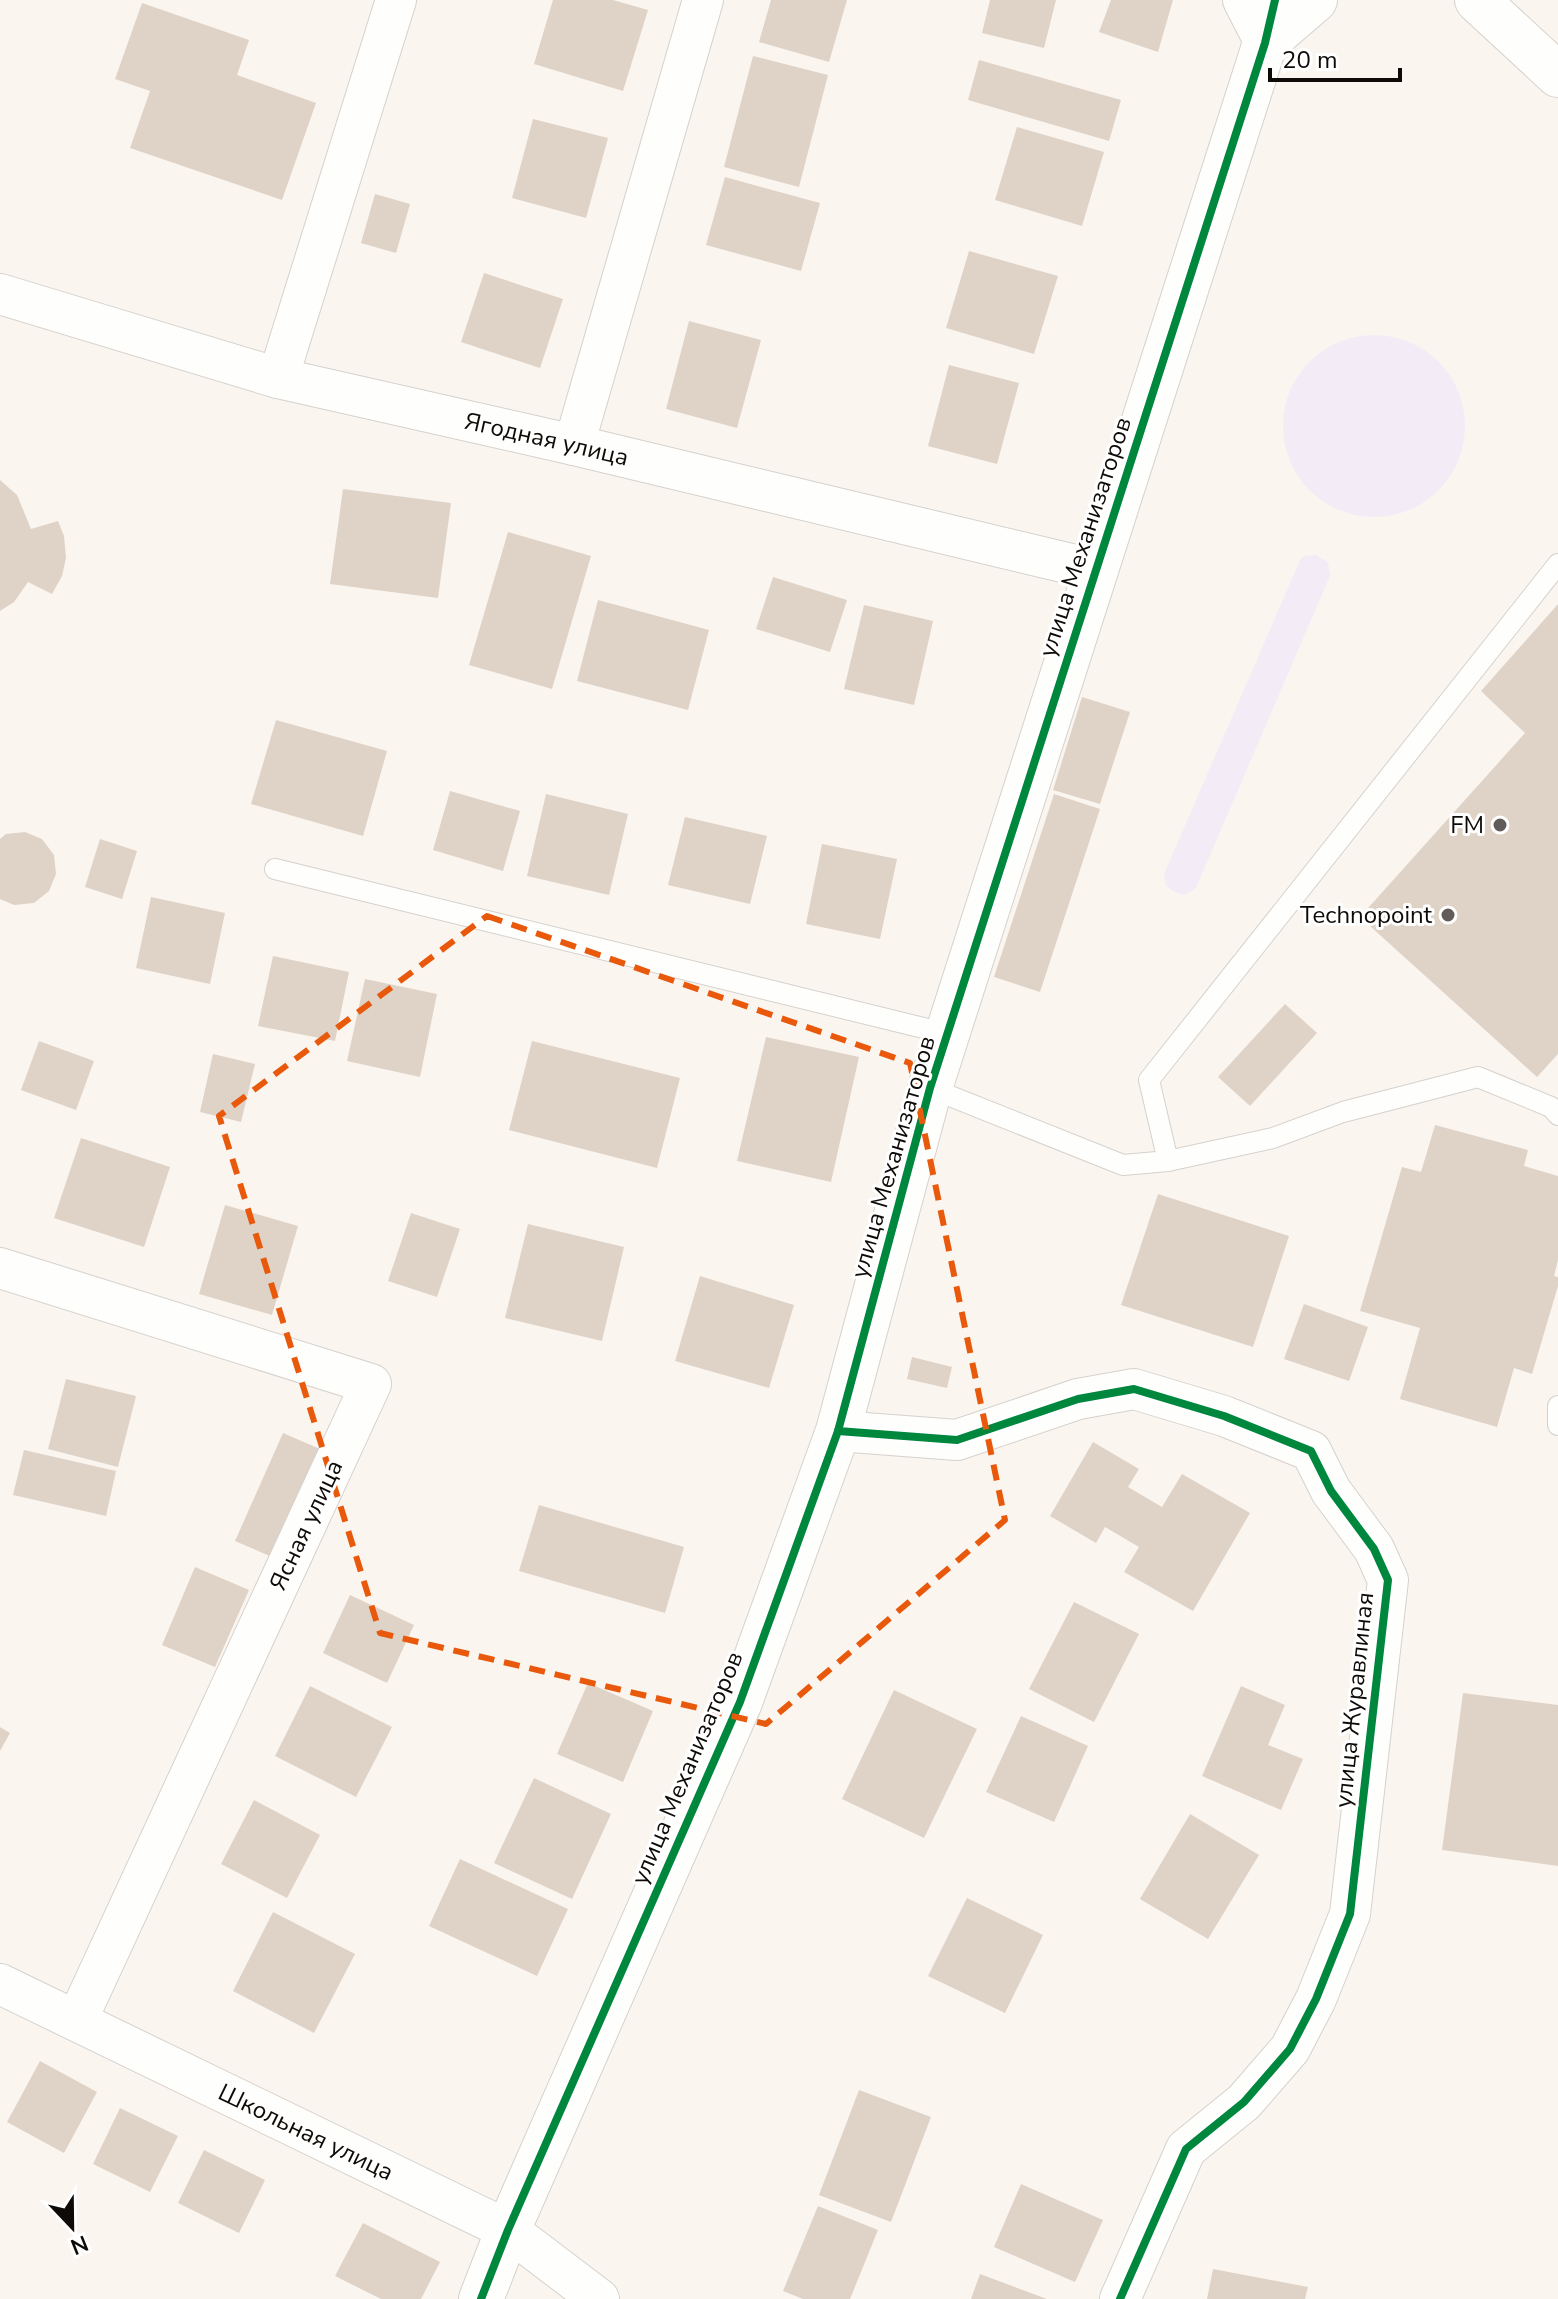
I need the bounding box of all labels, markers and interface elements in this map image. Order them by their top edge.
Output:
scale bar [1270,32,1400,82]
text: 20 m [1282,44,1338,76]
street label: Ягодная улица [462,405,632,474]
street label: улица Механизаторов [1031,413,1139,661]
place label: FM [1450,809,1484,841]
marker: FM [1491,816,1509,834]
place label: Technopoint [1300,899,1433,931]
marker: Technopoint [1439,906,1457,924]
street label: улица Механизаторов [843,1032,943,1282]
street label: Ясная улица [262,1455,350,1595]
street label: улица Журавлиная [1327,1591,1381,1809]
street label: улица Механизаторов [623,1647,751,1889]
street label: Школьная улица [213,2076,399,2188]
north arrow [32,2187,112,2267]
text: N [66,2228,92,2262]

